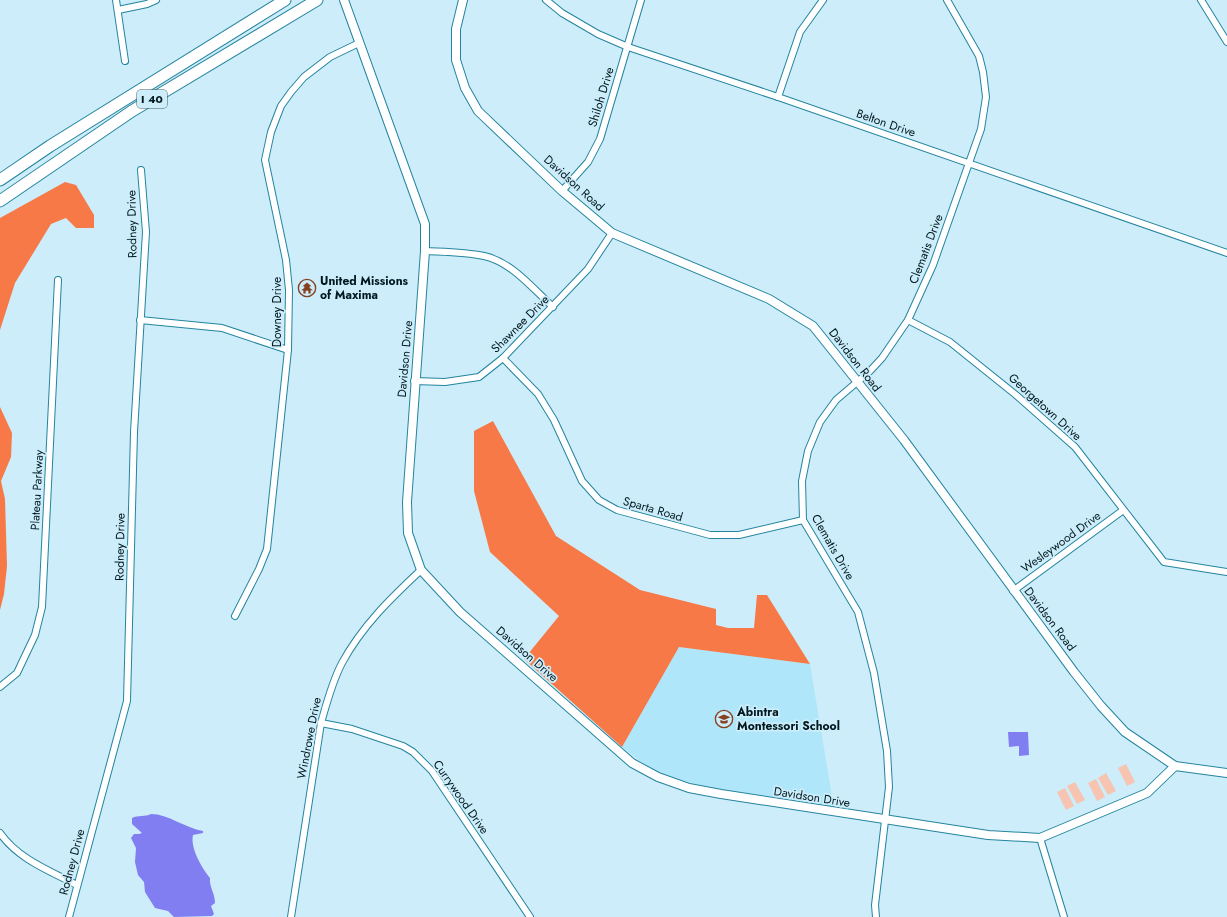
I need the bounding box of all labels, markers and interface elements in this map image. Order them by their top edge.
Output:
street label: Shiloh Drive [583,65,619,129]
road number: I 40 [137,90,167,108]
street label: Belton Drive [854,104,918,142]
street label: Davidson Road [540,151,608,215]
street label: Rodney Drive [122,190,142,258]
street label: Clematis Drive [904,212,948,286]
place label: United Missions of Maxima [320,272,409,304]
street label: Downey Drive [268,277,286,347]
temple icon: United Missions of Maxima [297,278,317,298]
street label: Shawnee Drive [487,291,553,357]
street label: Davidson Drive [393,320,417,398]
street label: Davidson Road [824,324,886,396]
street label: Georgetown Drive [1004,369,1086,445]
street label: Plateau Parkway [26,449,48,531]
street label: Sparta Road [621,492,685,526]
street label: Wesleywood Drive [1017,507,1105,577]
street label: Clematis Drive [807,511,859,583]
street label: Rodney Drive [110,513,130,581]
street label: Davidson Road [1020,583,1080,655]
street label: Davidson Drive [492,622,562,686]
street label: Windrowe Drive [292,696,326,780]
place label: Abintra Montessori School [736,703,840,735]
school or university icon: Abintra Montessori School [714,709,734,729]
street label: Currywood Drive [429,756,493,838]
street label: Davidson Drive [773,782,851,812]
street label: Rodney Drive [55,827,89,897]

